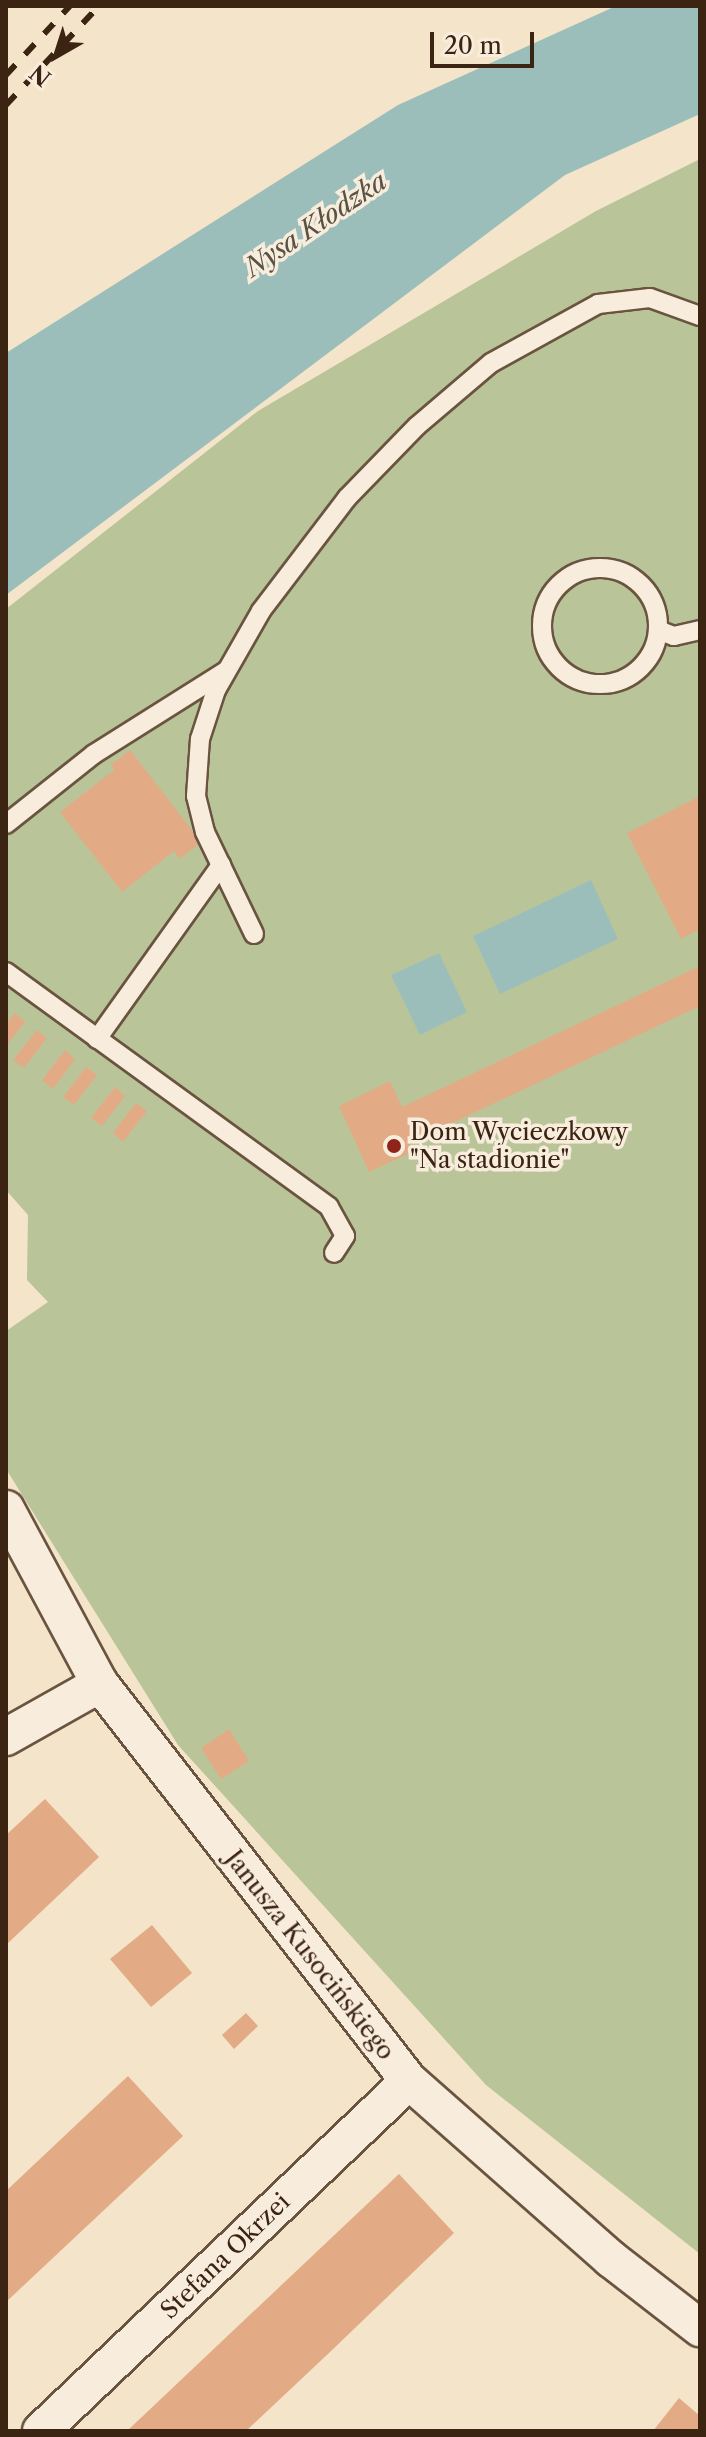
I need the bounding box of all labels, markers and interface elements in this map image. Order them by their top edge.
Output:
north arrow [16,16,96,96]
scale bar [434,16,538,66]
text: 20 m [444,31,502,60]
text: N [25,59,57,92]
water label: Nysa Kłodzka [239,166,393,284]
place label: Dom Wycieczkowy "Na stadionie" [410,1118,629,1174]
marker: Dom Wycieczkowy "Na stadionie" [385,1137,403,1155]
street label: Janusza Kusocińskiego [219,1844,401,2066]
street label: Stefana Okrzei [154,2187,296,2325]

